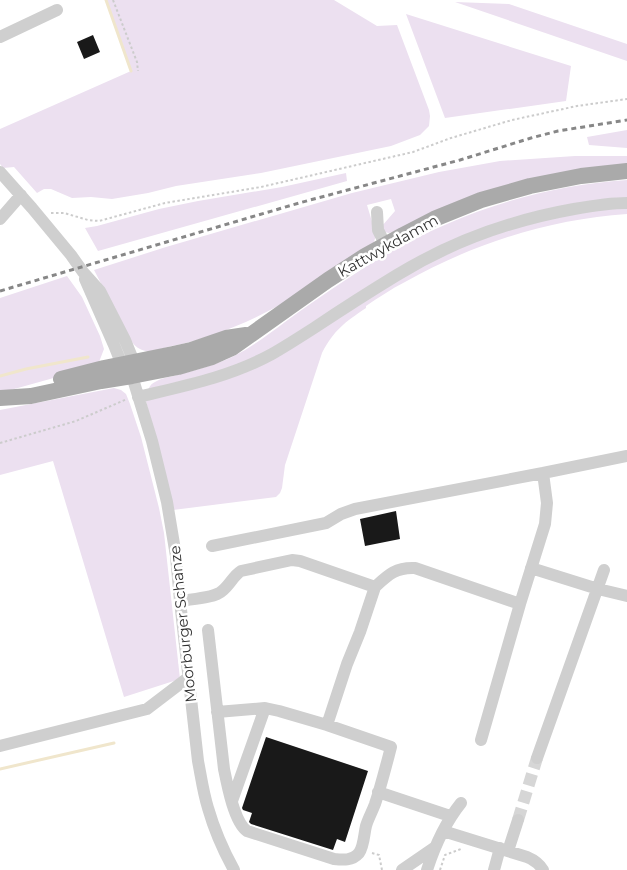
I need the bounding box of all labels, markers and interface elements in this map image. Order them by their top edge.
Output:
street label: Kattwykdamm [334,210,441,281]
street label: Moorburger Schanze [165,545,200,703]

